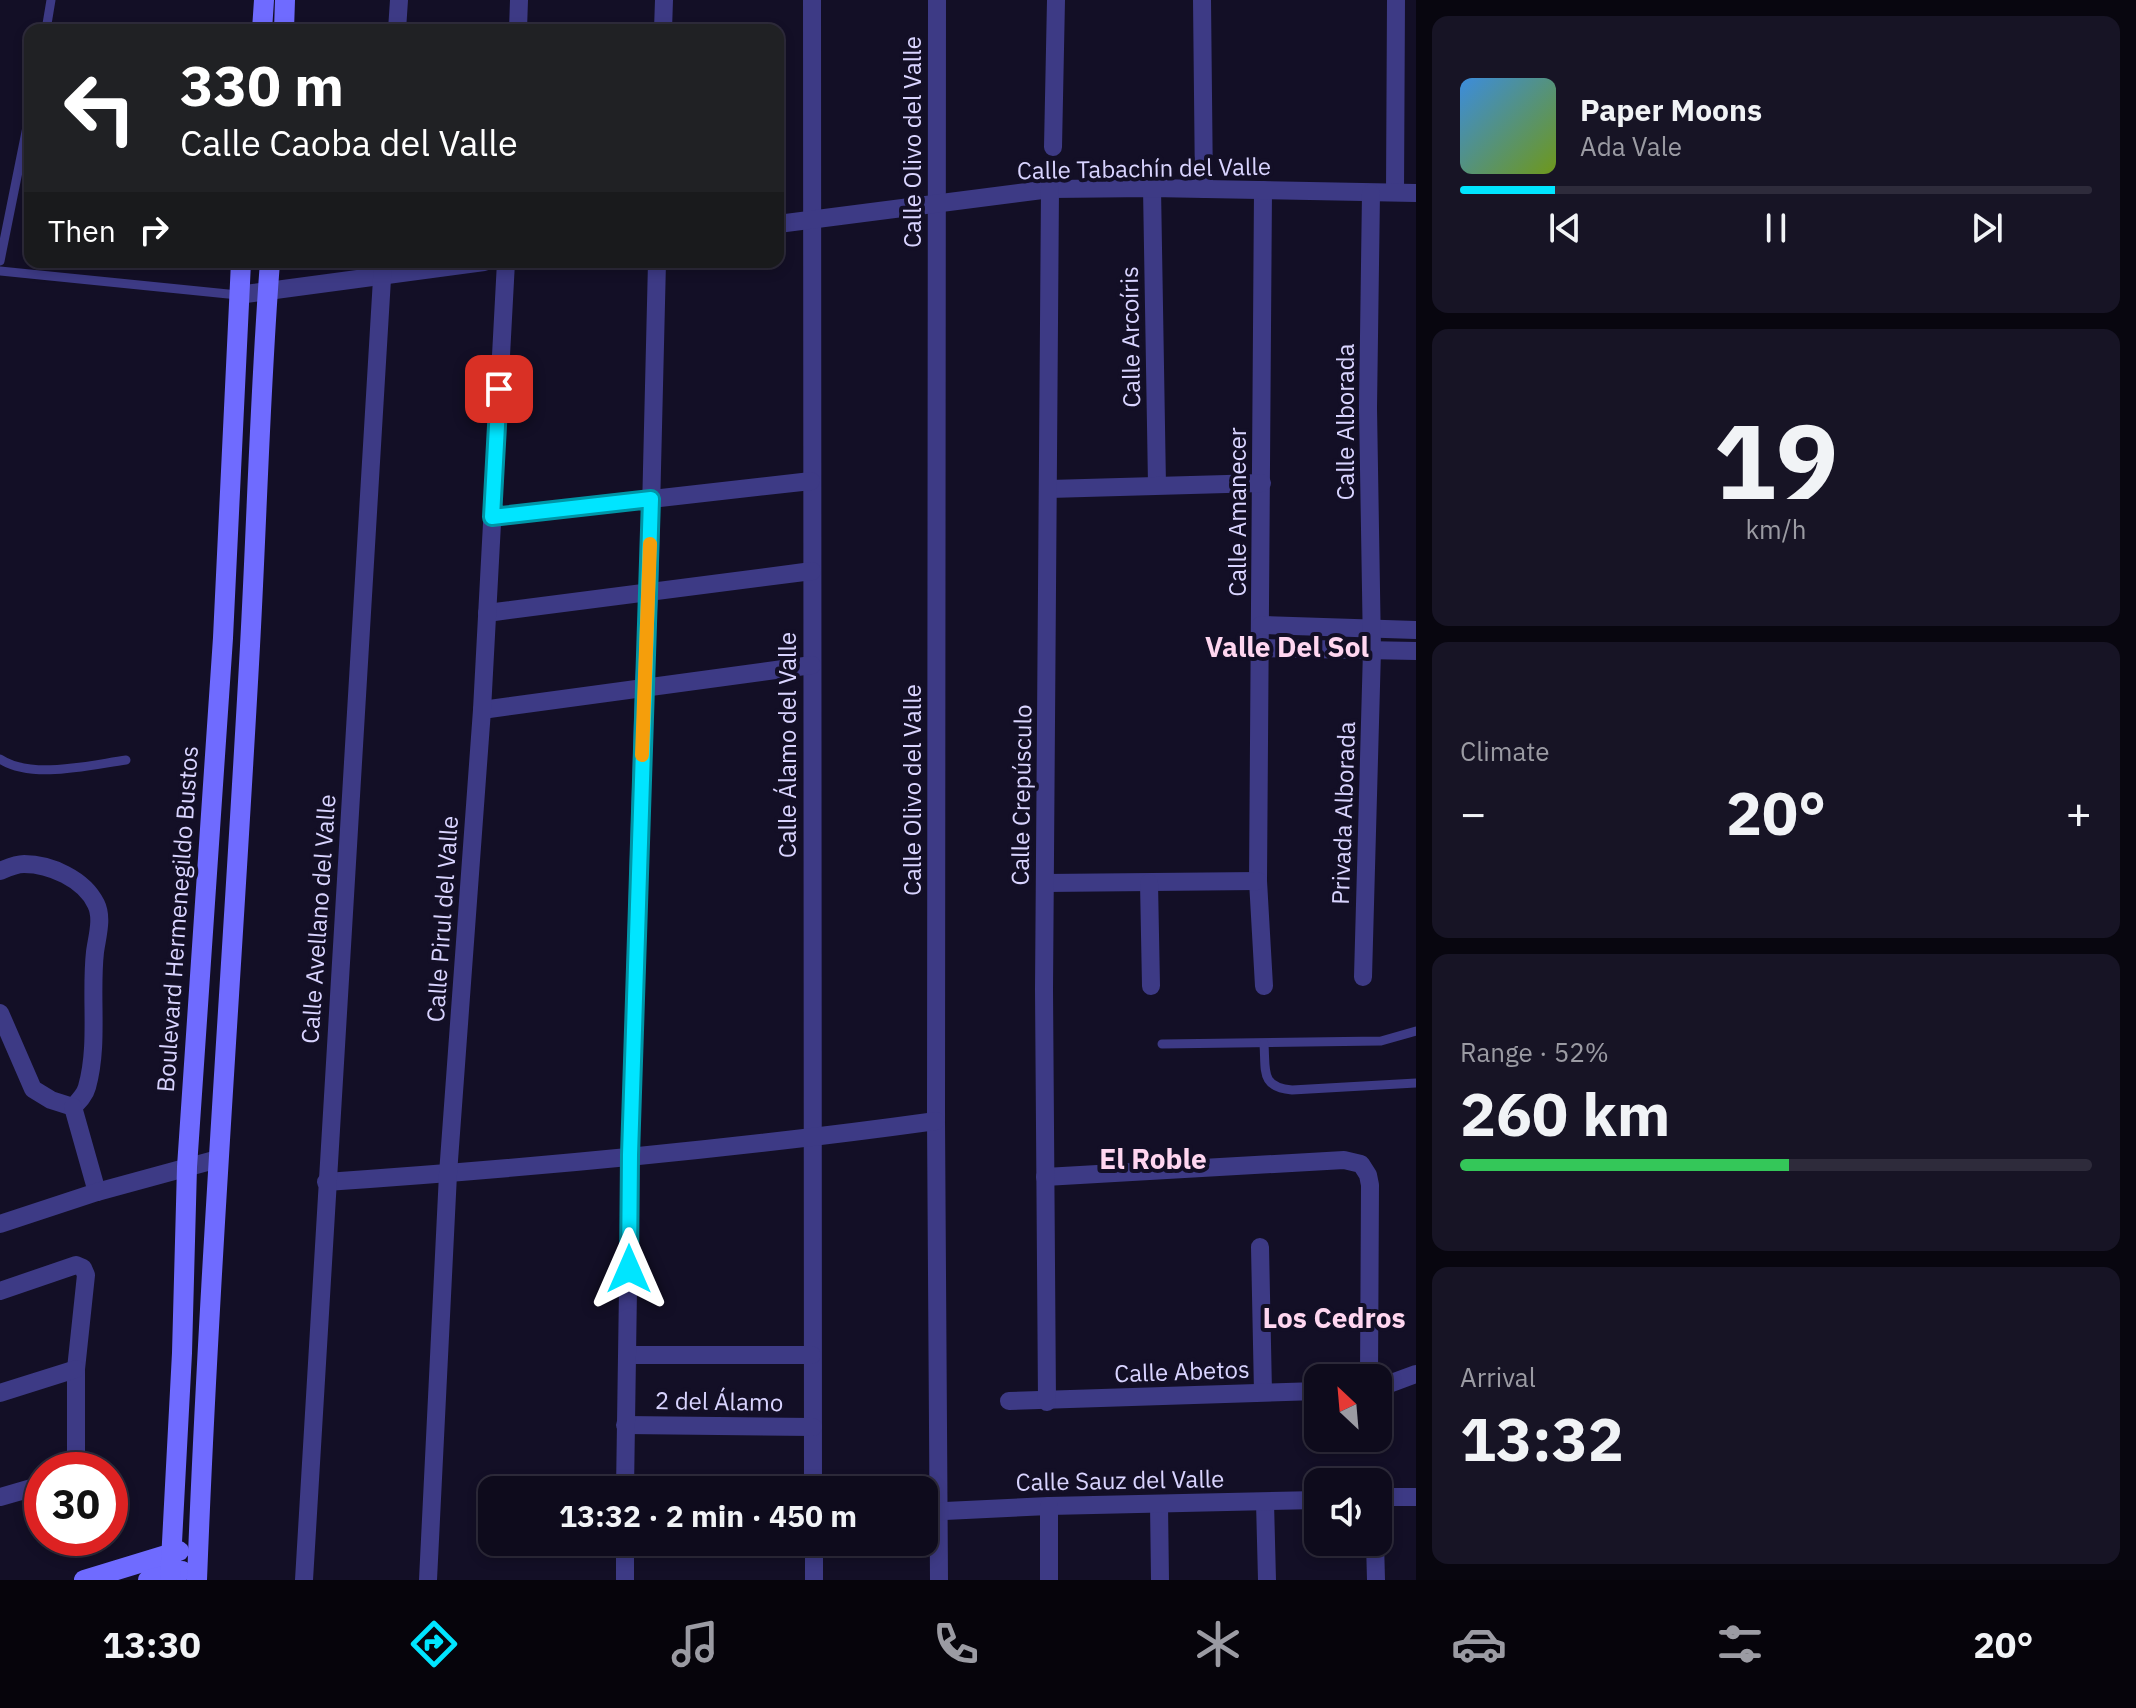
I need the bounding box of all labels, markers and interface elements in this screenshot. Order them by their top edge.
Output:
street label: Calle Olivo del Valle [896,36,928,248]
text: 330 m [180,49,344,121]
icon: left [48,56,152,160]
text: Paper Moons [1580,90,1762,129]
text: Calle Caoba del Valle [180,119,518,166]
text: Ada Vale [1580,129,1682,163]
street label: Calle Tabachín del Valle [1017,150,1271,186]
icon: previous [1543,206,1587,250]
icon: pause [1754,206,1798,250]
icon: next [1965,206,2009,250]
icon: right [132,208,176,252]
text: Then [48,211,116,250]
street label: Calle Arcoíris [1113,266,1147,408]
street label: Calle Alborada [1329,343,1361,501]
pin [465,355,533,423]
icon: arrive [477,367,521,411]
text: 19 [1714,392,1838,528]
street label: Calle Amanecer [1221,427,1253,597]
text: km/h [1745,512,1807,546]
district label: Valle Del Sol [1205,628,1369,665]
street label: Calle Álamo del Valle [771,632,803,858]
street label: Calle Olivo del Valle [896,684,928,896]
street label: Calle Crepúsculo [1003,704,1039,886]
street label: Privada Alborada [1324,721,1362,905]
text: Climate [1460,734,1550,768]
street label: Boulevard Hermenegildo Bustos [149,745,205,1093]
text: 20° [1726,773,1826,852]
text: − [1460,784,1486,841]
text: + [2066,784,2092,841]
street label: Calle Avellano del Valle [293,793,343,1045]
street label: Calle Pirul del Valle [419,815,465,1023]
text: Range · 52% [1460,1035,1609,1069]
text: 260 km [1460,1074,1670,1153]
district label: El Roble [1099,1140,1207,1177]
position arrow [587,1227,671,1311]
district label: Los Cedros [1262,1299,1406,1336]
street label: Calle Abetos [1114,1353,1250,1389]
text: Arrival [1460,1360,1536,1394]
north arrow [1304,1364,1392,1452]
map controls [1304,1364,1392,1556]
street label: 2 del Álamo [655,1384,784,1418]
text: 13:32 [1460,1399,1624,1478]
speed limit sign: 30 [24,1452,128,1556]
street label: Calle Sauz del Valle [1015,1462,1225,1498]
button: sound [1304,1468,1392,1556]
text: 13:32 · 2 min · 450 m [559,1496,857,1535]
icon: directions [406,1616,462,1672]
icon: music [667,1616,723,1672]
icon: phone [928,1616,984,1672]
icon: climate [1190,1616,1246,1672]
icon: car [1451,1616,1507,1672]
icon: filters [1712,1616,1768,1672]
text: 13:30 [103,1621,201,1668]
text: 20° [1973,1621,2033,1668]

